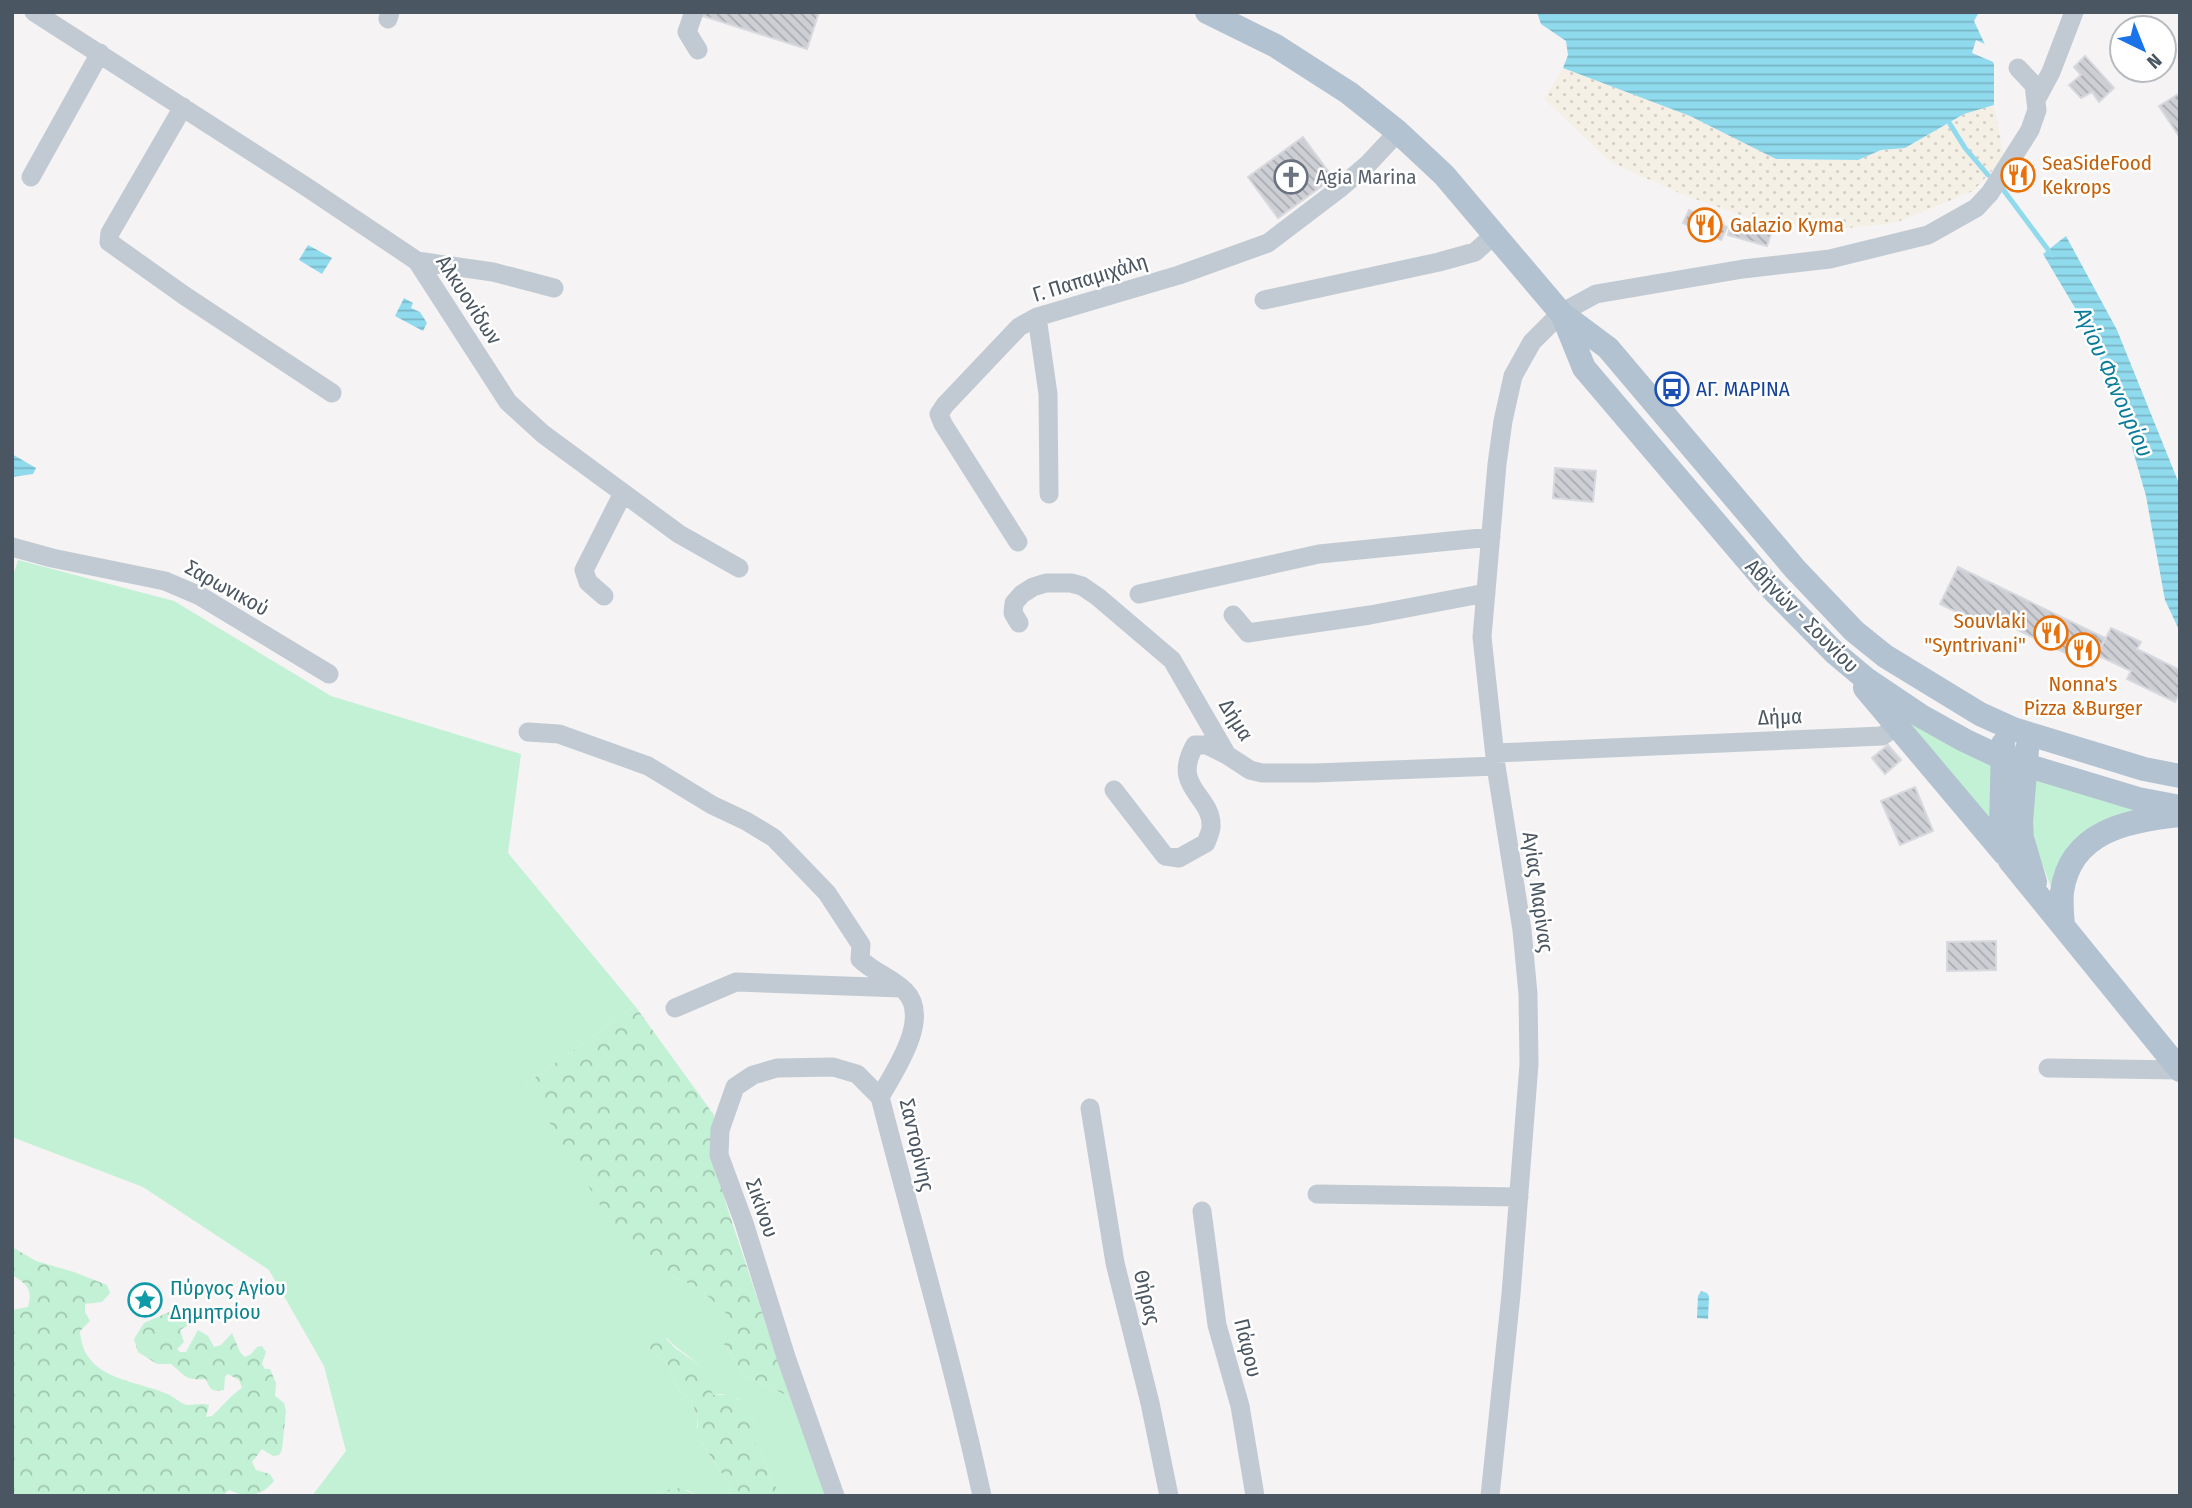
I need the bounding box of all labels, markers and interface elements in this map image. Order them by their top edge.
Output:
north arrow [2108,14,2178,84]
text: N [2142,49,2166,73]
place label: SeaSideFood Kekrops [2042,150,2152,200]
restaurant icon: SeaSideFood Kekrops [1999,156,2037,194]
church icon: Agia Marina [1272,158,1310,196]
place label: Agia Marina [1316,164,1417,190]
restaurant icon: Galazio Kyma [1686,206,1724,244]
place label: Galazio Kyma [1730,212,1844,238]
street label: Γ. Παπαμιχάλη [1029,248,1151,308]
street label: Αλκυονίδων [431,250,507,350]
water label: Αγίου Φανουρίου [2068,302,2160,461]
bus stop icon: ΑΓ. ΜΑΡΙΝΑ [1653,370,1691,408]
place label: ΑΓ. ΜΑΡΙΝΑ [1696,376,1790,402]
street label: Σαρωνικού [180,554,274,622]
street label: Αθήνών - Σουνίου [1740,554,1864,678]
place label: Souvlaki "Syntrivani" [1924,608,2026,658]
restaurant icon: Souvlaki "Syntrivani" [2032,614,2070,652]
restaurant icon: Nonna's Pizza &Burger [2064,631,2102,669]
place label: Nonna's Pizza &Burger [2024,671,2143,721]
street label: Δήμα [1213,694,1259,746]
street label: Δήμα [1757,703,1803,731]
street label: Αγίας Μαρίνας [1517,830,1559,954]
street label: Σαντορίνης [894,1096,940,1194]
street label: Σικίνου [740,1175,784,1241]
street label: Θήρας [1128,1267,1166,1327]
place label: Πύργος Αγίου Δημητρίου [170,1275,286,1325]
place icon: Πύργος Αγίου Δημητρίου [126,1281,164,1319]
street label: Πάφου [1228,1316,1268,1380]

